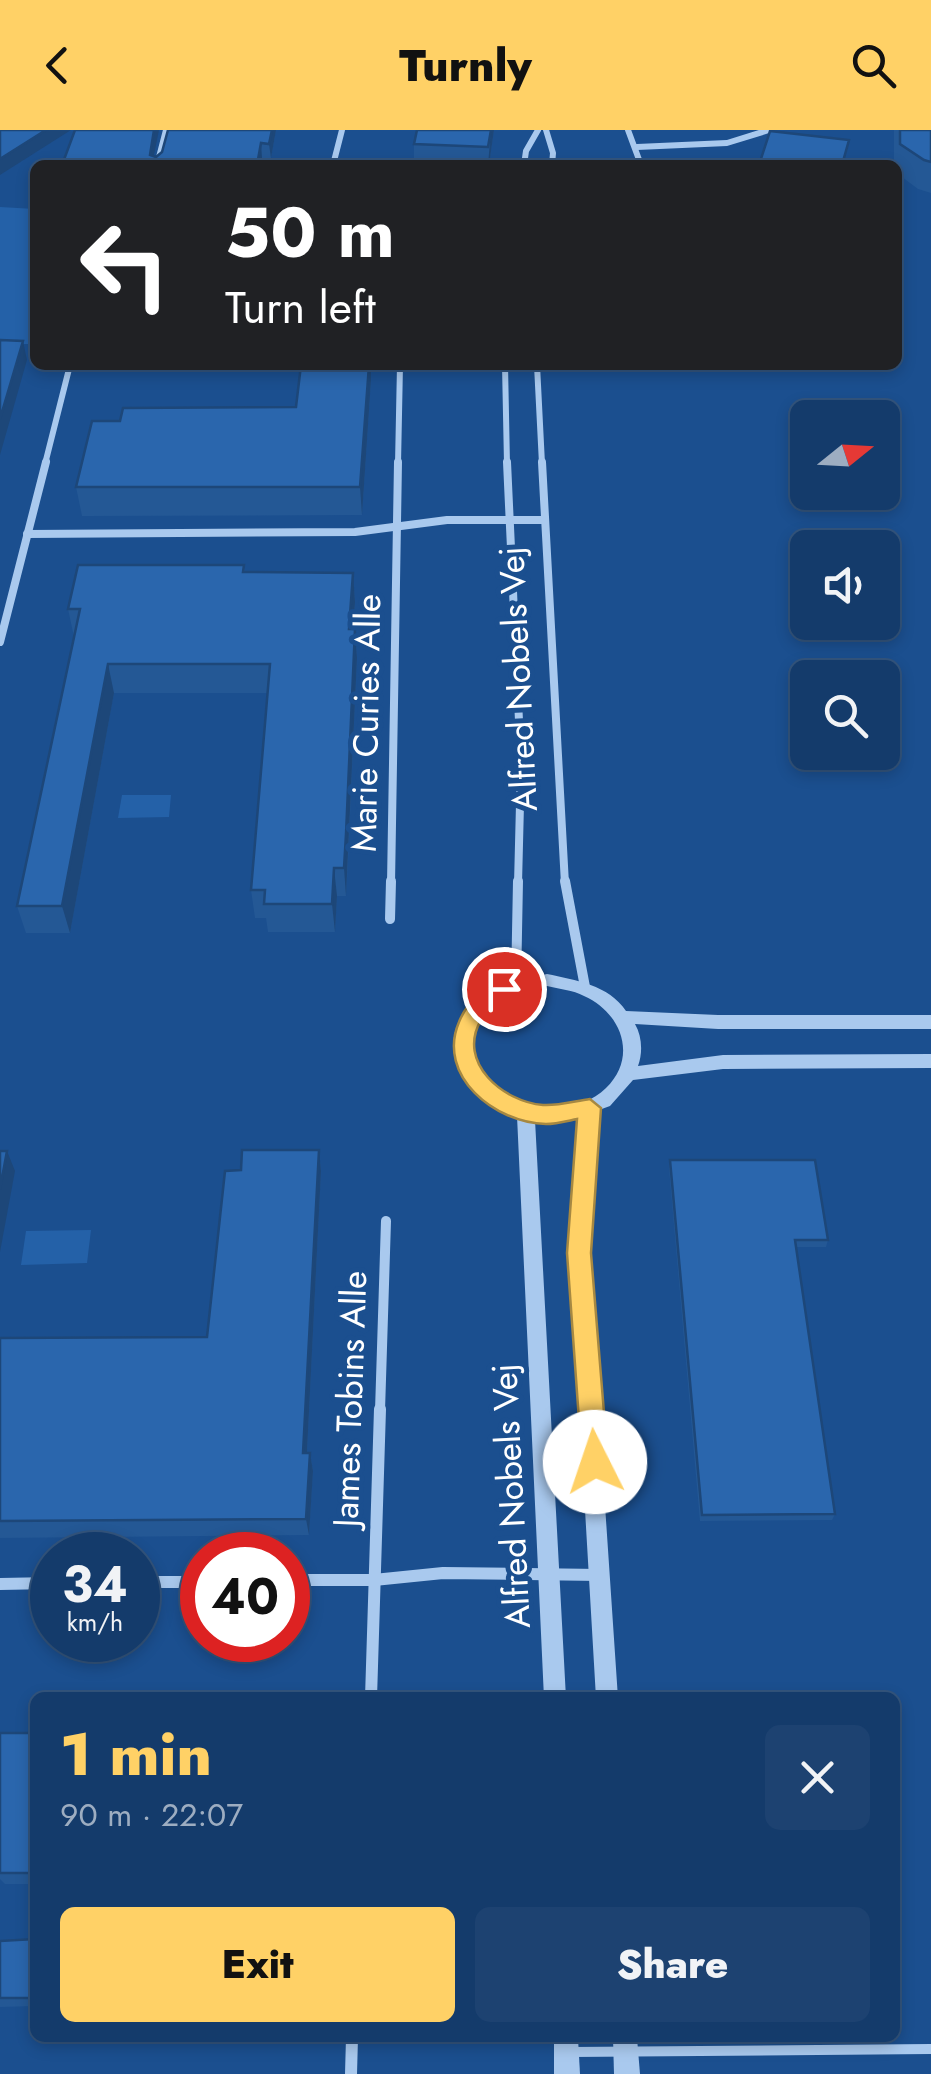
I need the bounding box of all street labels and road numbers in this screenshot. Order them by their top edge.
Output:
street label: Alfred Nobels Vej [486,545,550,813]
street label: Marie Curies Alle [339,594,393,852]
street label: James Tobins Alle [320,1270,379,1532]
street label: Alfred Nobels Vej [479,1362,543,1630]

